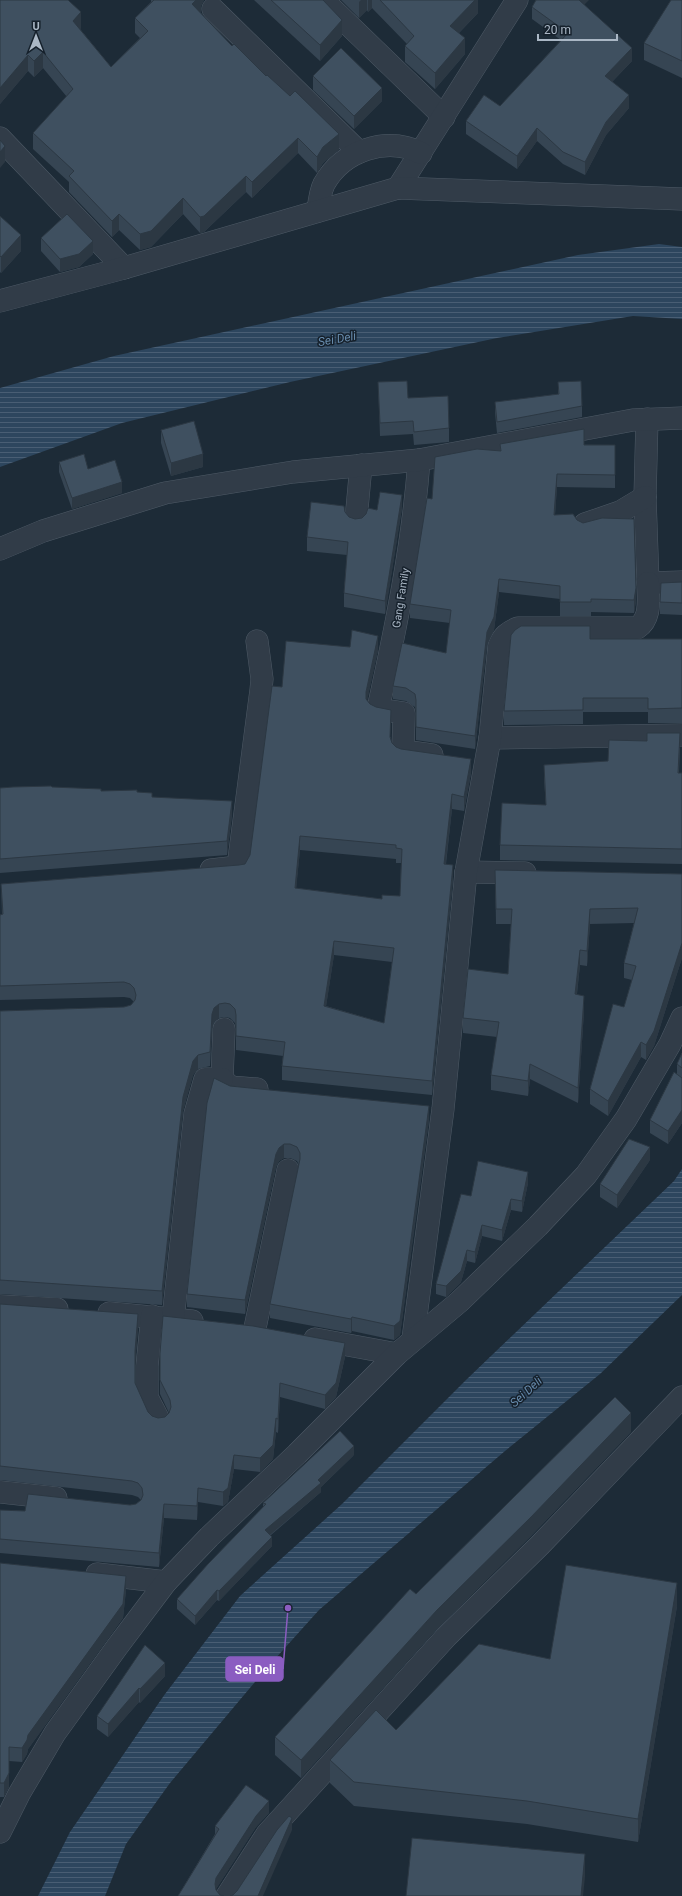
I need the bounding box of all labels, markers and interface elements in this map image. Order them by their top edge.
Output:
north arrow [16,16,56,56]
scale bar [538,16,617,42]
text: U [32,20,40,33]
text: 20 m [544,23,571,37]
water label: Sei Deli [317,329,357,349]
street label: Gang Family [390,566,412,629]
water label: Sei Deli [507,1374,545,1410]
callout: Sei Deli [226,1657,283,1681]
text: Sei Deli [235,1663,275,1677]

